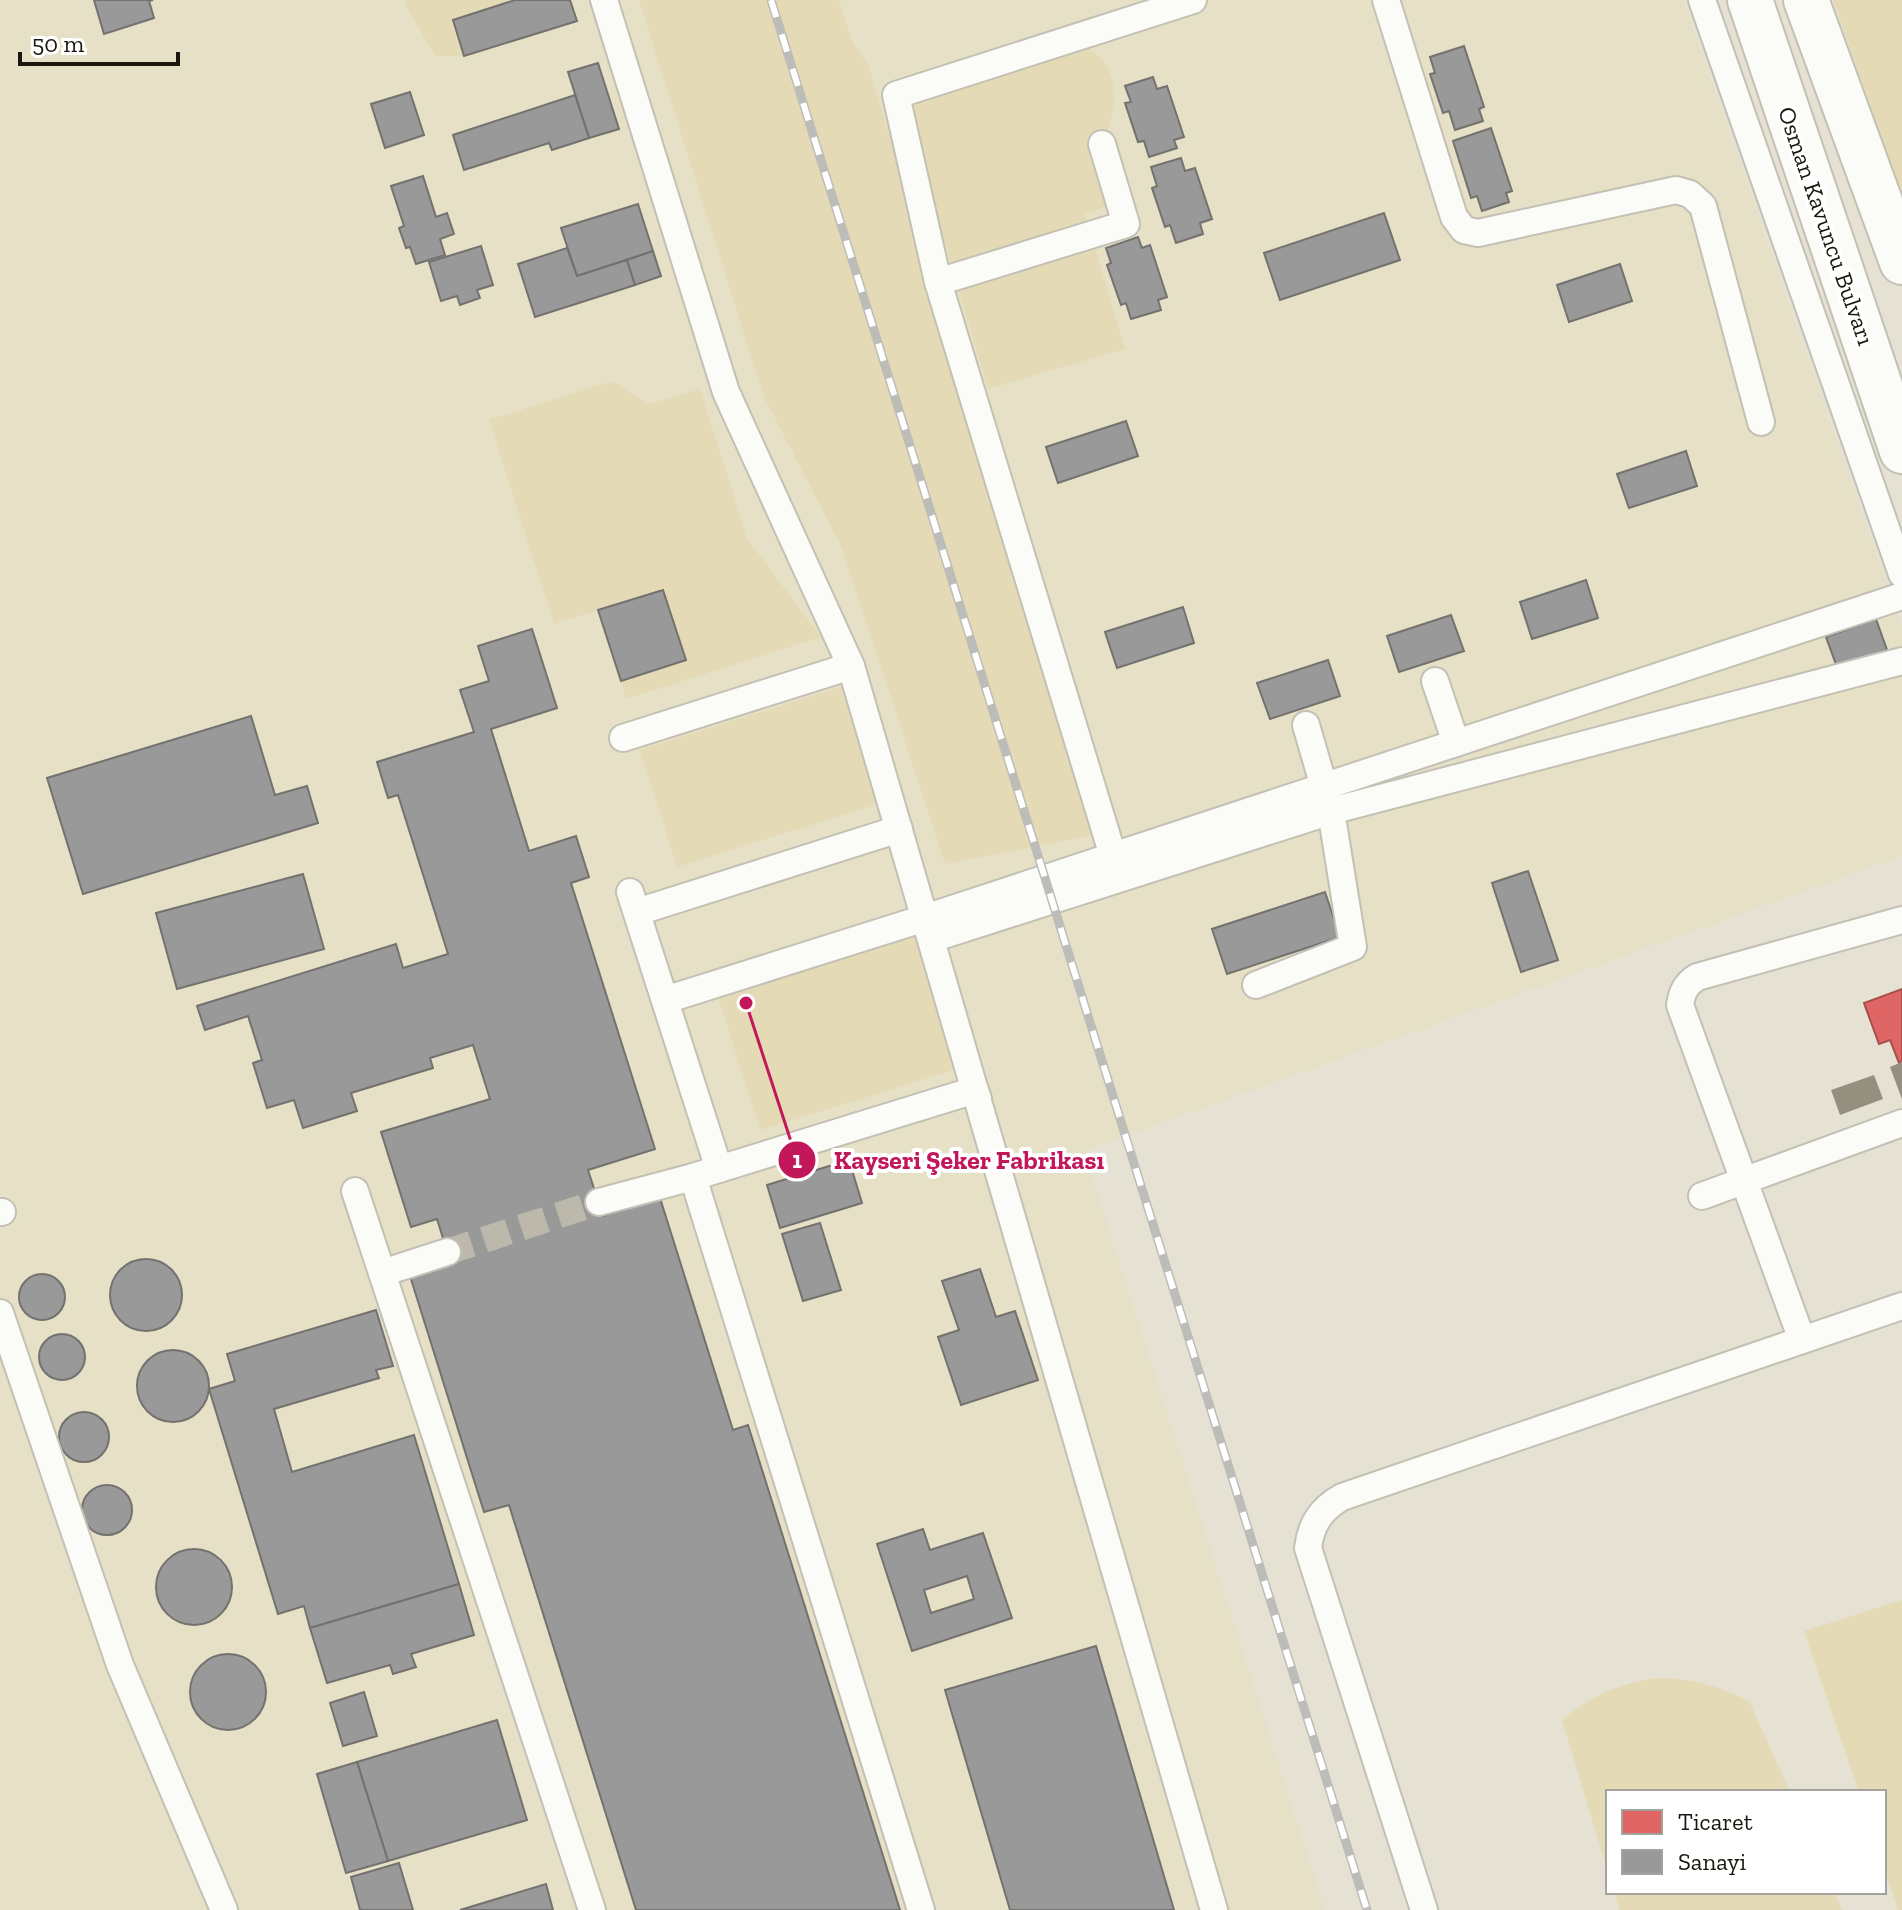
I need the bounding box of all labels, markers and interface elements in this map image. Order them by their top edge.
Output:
scale bar [20,16,178,66]
text: 50 m [32,29,85,58]
street label: Osman Kavuncu Bulvarı [1772,103,1881,349]
callout: Kayseri Şeker Fabrikası [777,1135,1120,1185]
text: Kayseri Şeker Fabrikası [834,1144,1104,1176]
text: 1 [792,1145,802,1174]
legend [1606,1790,1886,1894]
text: Ticaret [1678,1807,1753,1836]
text: Sanayi [1678,1847,1746,1876]

